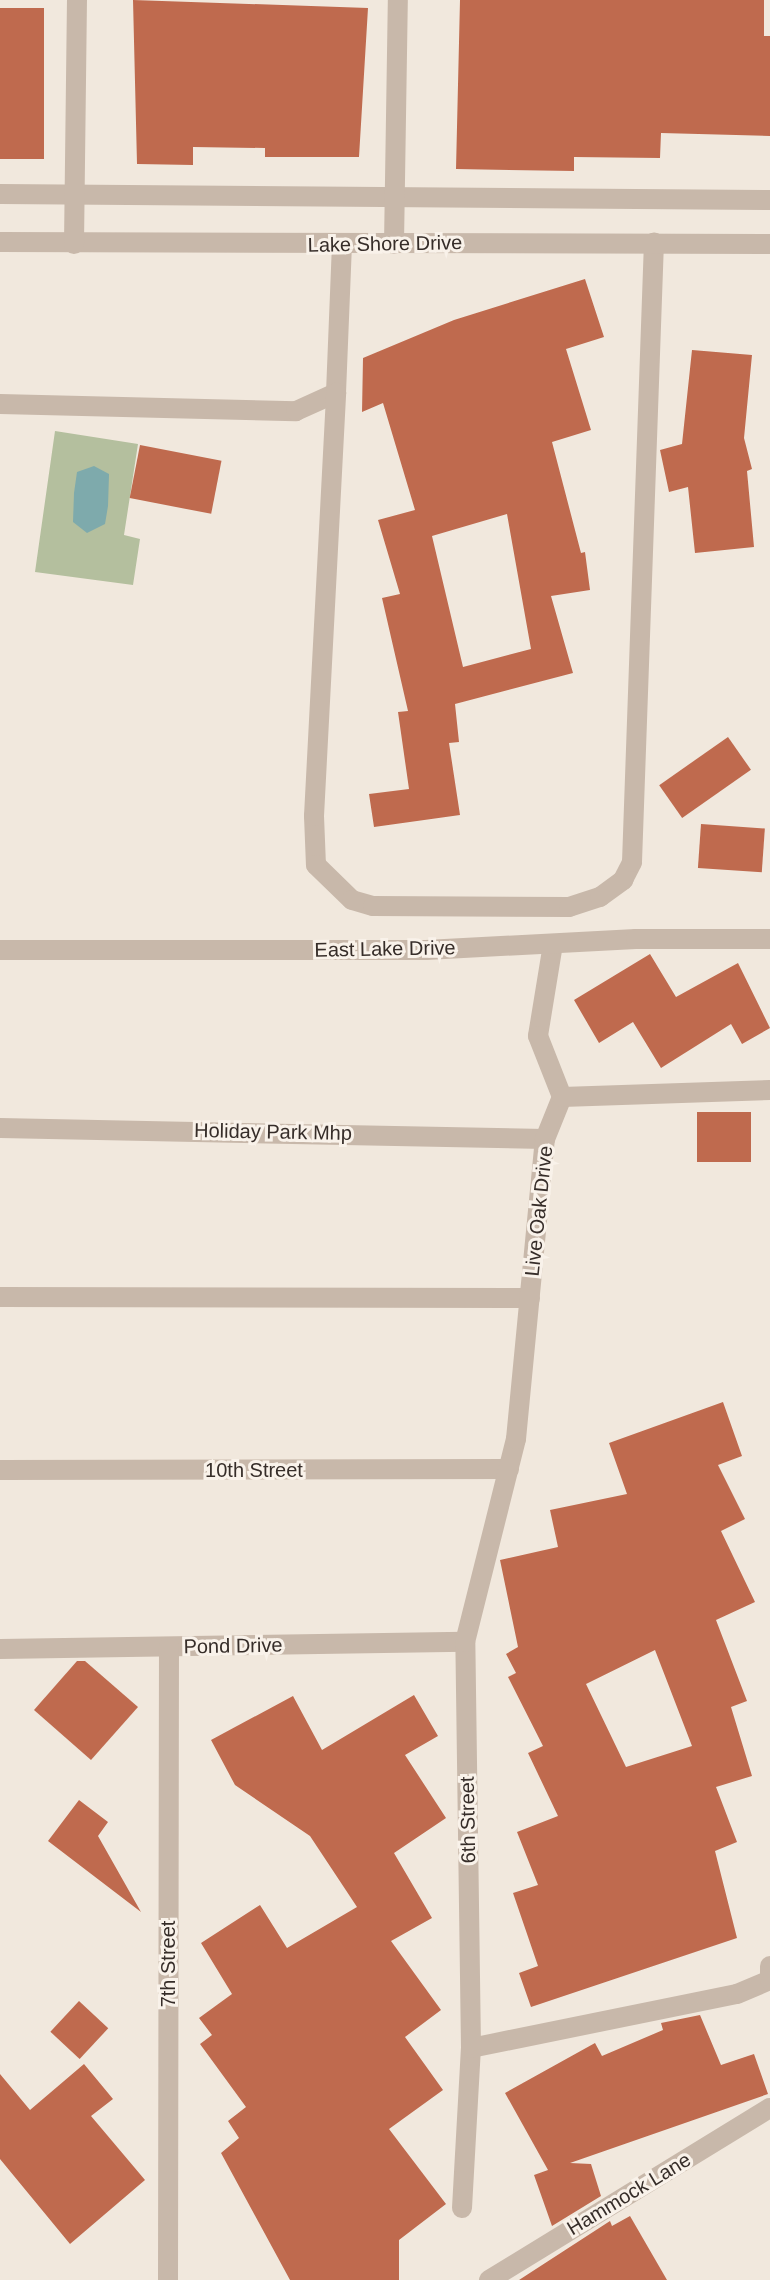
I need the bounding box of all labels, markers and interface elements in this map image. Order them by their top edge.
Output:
street label: Lake Shore Drive [308,231,462,257]
street label: East Lake Drive [314,936,456,962]
street label: Holiday Park Mhp [194,1119,352,1145]
street label: Live Oak Drive [520,1145,558,1277]
street label: 10th Street [205,1458,303,1482]
street label: Pond Drive [183,1633,283,1659]
street label: 6th Street [455,1776,481,1864]
street label: 7th Street [156,1921,180,2007]
street label: Hammock Lane [563,2148,695,2240]

